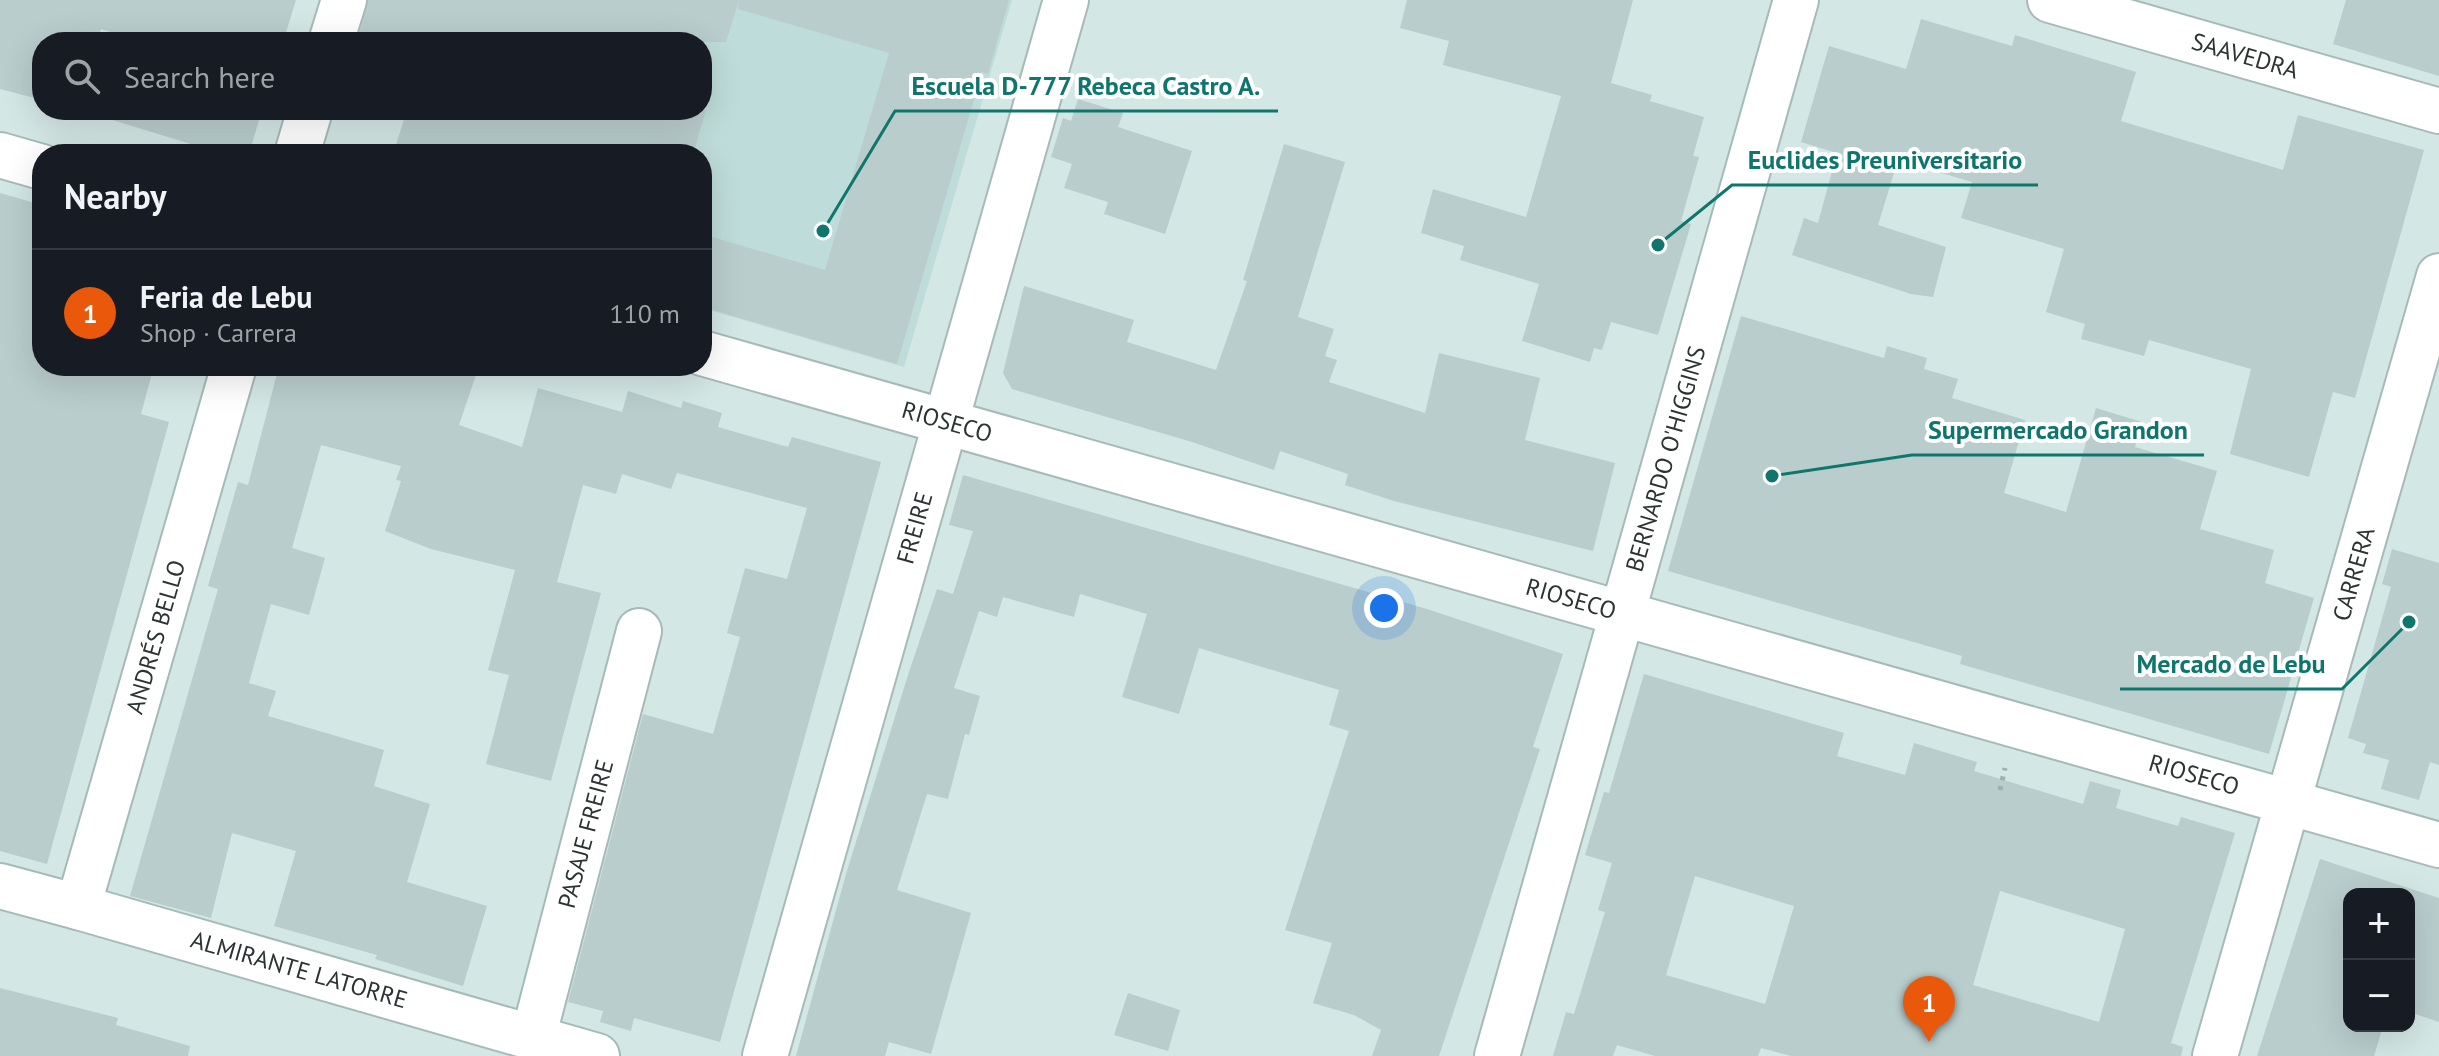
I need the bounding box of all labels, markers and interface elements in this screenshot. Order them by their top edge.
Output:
street label: SAAVEDRA [2188,26,2302,86]
search box [32,32,712,120]
icon: search [60,54,104,98]
text: Search here [124,57,275,96]
callout: Escuela D-777 Rebeca Castro A. [895,61,1278,111]
text: Escuela D-777 Rebeca Castro A. [912,69,1261,102]
callout: Euclides Preuniversitario [1732,135,2038,185]
text: Euclides Preuniversitario [1748,143,2022,176]
text: Nearby [64,174,166,218]
text: Feria de Lebu [140,277,312,316]
text: 1 [83,297,97,330]
text: 110 m [609,297,680,330]
text: Shop · Carrera [140,316,297,349]
street label: BERNARDO O'HIGGINS [1618,342,1713,575]
street label: RIOSECO [898,394,996,449]
callout: Supermercado Grandon [1912,405,2204,455]
text: Supermercado Grandon [1928,413,2188,446]
street label: FREIRE [889,488,940,568]
street label: CARRERA [2325,523,2382,624]
street label: ANDRÉS BELLO [119,556,192,717]
street label: RIOSECO [1522,571,1620,626]
your location [1364,588,1404,628]
callout: Mercado de Lebu [2120,639,2342,689]
text: Mercado de Lebu [2136,647,2326,680]
street label: RIOSECO [2145,747,2243,802]
street label: PASAJE FREIRE [551,756,620,912]
map controls [2343,888,2415,1032]
button: + [2343,888,2415,960]
street label: ALMIRANTE LATORRE [187,924,411,1015]
button: − [2343,960,2415,1032]
pin: 1 [1903,976,1955,1042]

